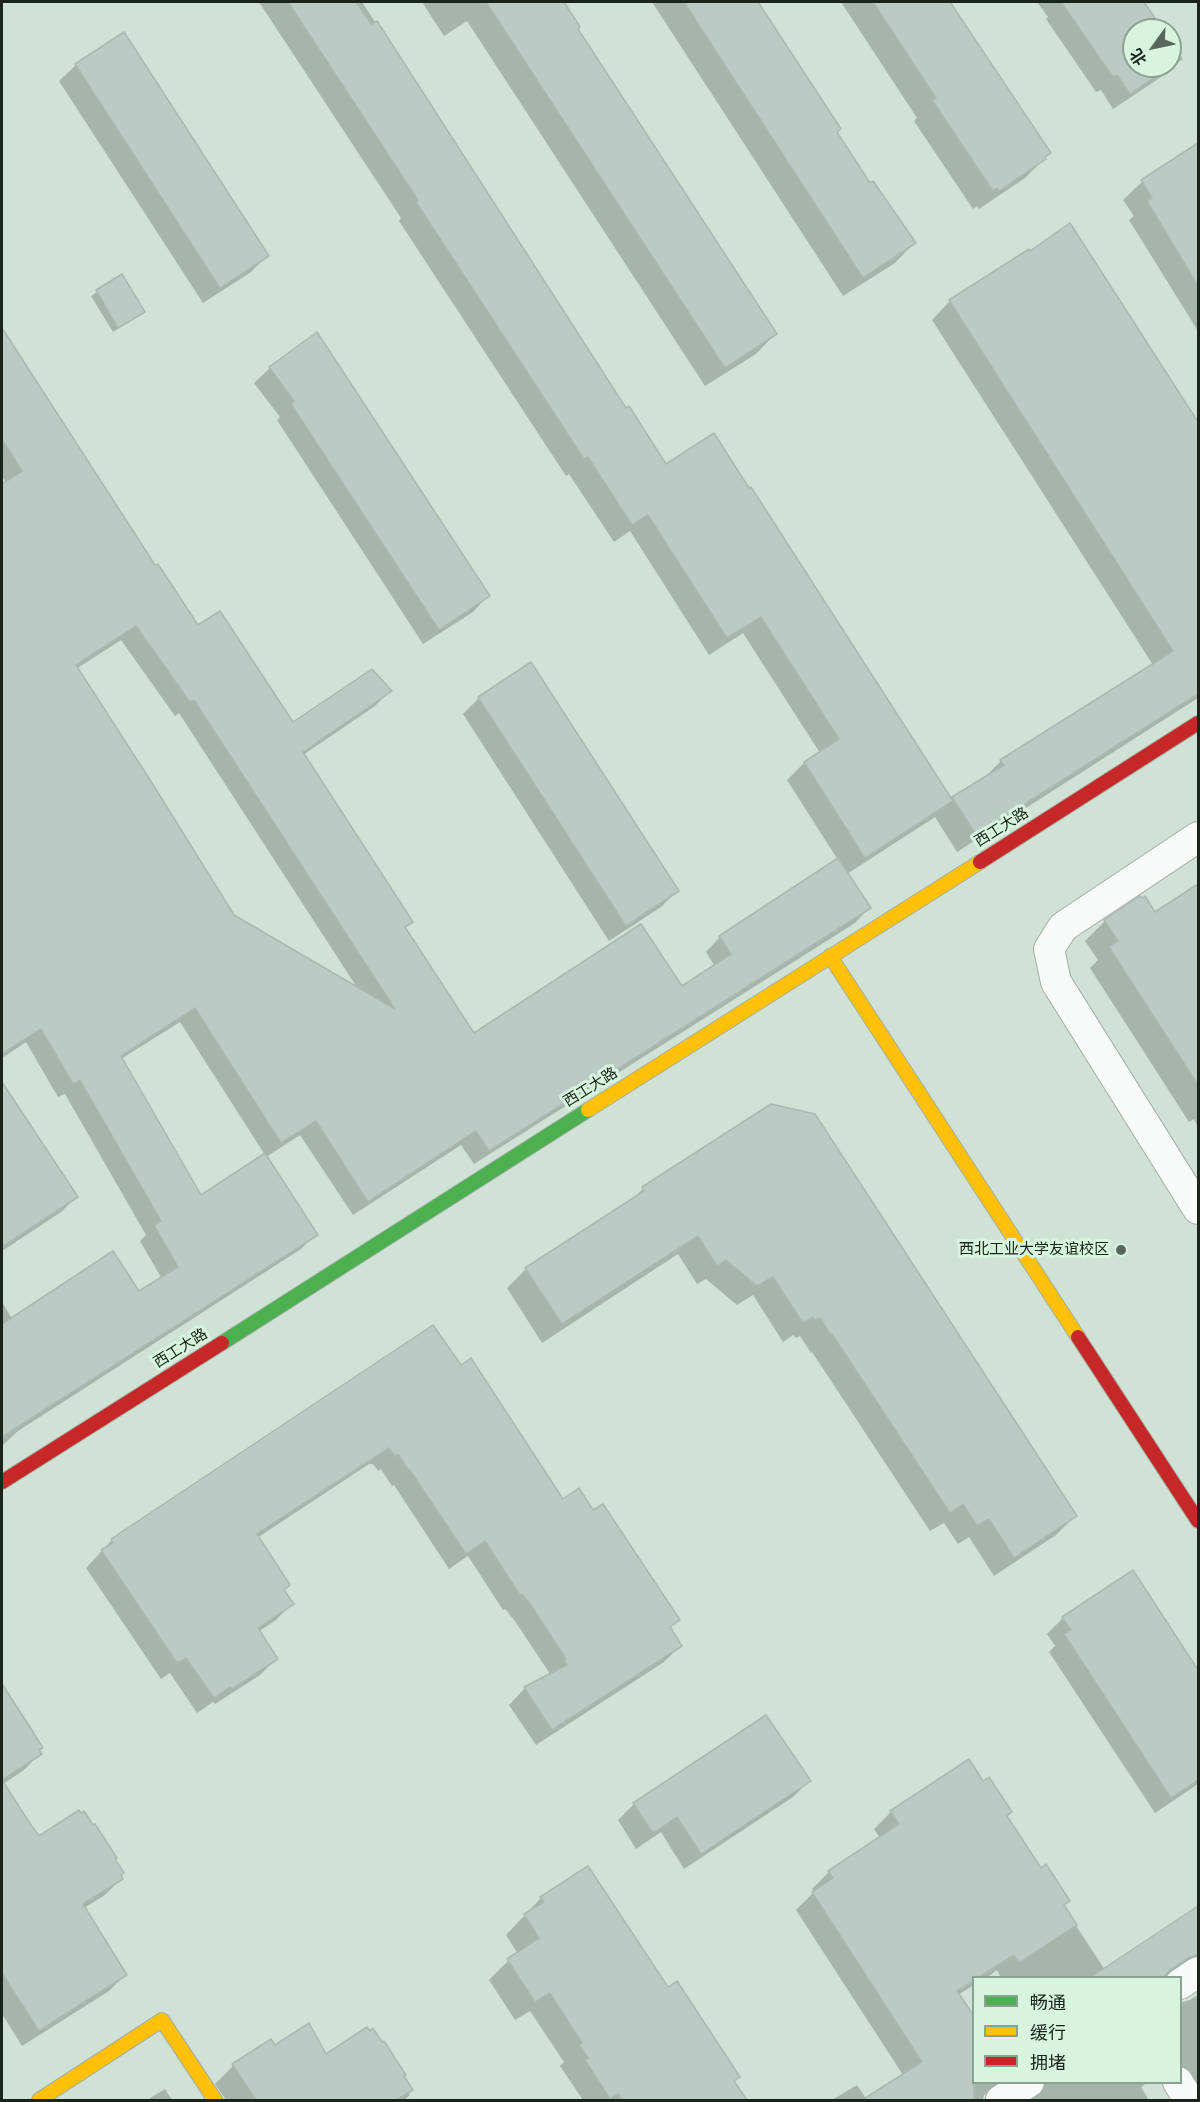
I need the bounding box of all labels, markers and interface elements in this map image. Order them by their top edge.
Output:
north arrow [1122,18,1182,78]
text: 北 [1126,45,1150,69]
street label: 西工大路 [972,804,1032,852]
street label: 西工大路 [561,1064,621,1112]
place label: 西北工业大学友谊校区 [959,1241,1109,1259]
marker: 西北工业大学友谊校区 [1114,1243,1128,1257]
street label: 西工大路 [151,1325,211,1373]
legend [972,1976,1182,2084]
text: 畅通 [1030,1992,1066,2013]
text: 缓行 [1030,2022,1066,2043]
text: 拥堵 [1030,2052,1066,2073]

